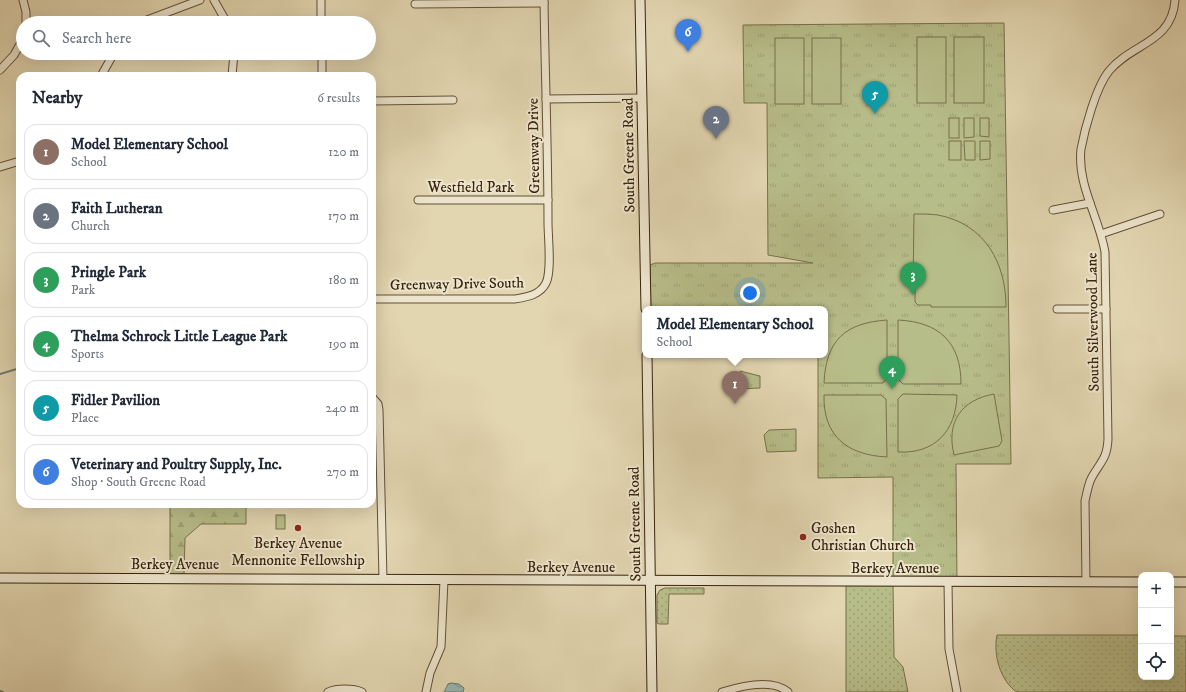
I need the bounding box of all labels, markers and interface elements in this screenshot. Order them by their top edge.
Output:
search box [16,16,376,60]
pin: 6 [675,19,701,52]
icon: search [30,27,52,49]
text: Search here [62,29,131,48]
pin: 5 [862,81,888,114]
text: Nearby [32,87,82,109]
text: 6 results [317,90,360,106]
street label: South Greene Road [618,97,640,213]
street label: Greenway Drive [524,98,544,194]
pin: 2 [703,106,729,139]
text: Model Elementary School [71,135,228,154]
text: 1 [44,144,48,160]
text: 120 m [328,144,359,160]
text: School [71,154,107,170]
street label: Westfield Park [427,178,515,197]
text: Faith Lutheran [71,199,163,218]
text: 2 [43,208,49,224]
text: 170 m [328,208,359,224]
text: Church [71,218,110,234]
street label: South Silverwood Lane [1082,252,1104,392]
pin: 3 [900,262,926,295]
text: Pringle Park [71,263,146,282]
text: 3 [44,272,48,288]
text: 180 m [328,272,359,288]
street label: Greenway Drive South [390,273,524,295]
text: Park [71,282,95,298]
your location [740,283,760,303]
popup [642,306,828,358]
text: Model Elementary School [657,315,813,334]
text: Thelma Schrock Little League Park [71,327,287,346]
text: School [657,334,692,350]
text: 4 [42,336,50,352]
text: 190 m [328,336,359,352]
text: Sports [71,346,104,362]
pin: 4 [879,356,905,389]
pin: 1 [722,371,748,404]
text: Fidler Pavilion [71,391,160,410]
text: 5 [43,400,49,416]
text: 240 m [326,400,359,416]
text: Place [71,410,99,426]
text: Veterinary and Poultry Supply, Inc. [71,455,282,474]
text: 6 [43,464,49,480]
text: 270 m [327,464,359,480]
street label: South Greene Road [624,466,646,582]
text: Shop · South Greene Road [71,474,206,490]
place label: Goshen Christian Church [811,519,914,555]
marker: Berkey Avenue Mennonite Fellowship [293,523,303,533]
marker: Goshen Christian Church [798,532,808,542]
place label: Berkey Avenue Mennonite Fellowship [231,534,365,570]
street label: Berkey Avenue [131,555,219,574]
street label: Berkey Avenue [527,558,615,577]
street label: Berkey Avenue [851,559,939,578]
map controls [1138,572,1174,680]
button: + [1138,572,1174,608]
button: − [1138,608,1174,644]
button: locate [1138,644,1174,680]

